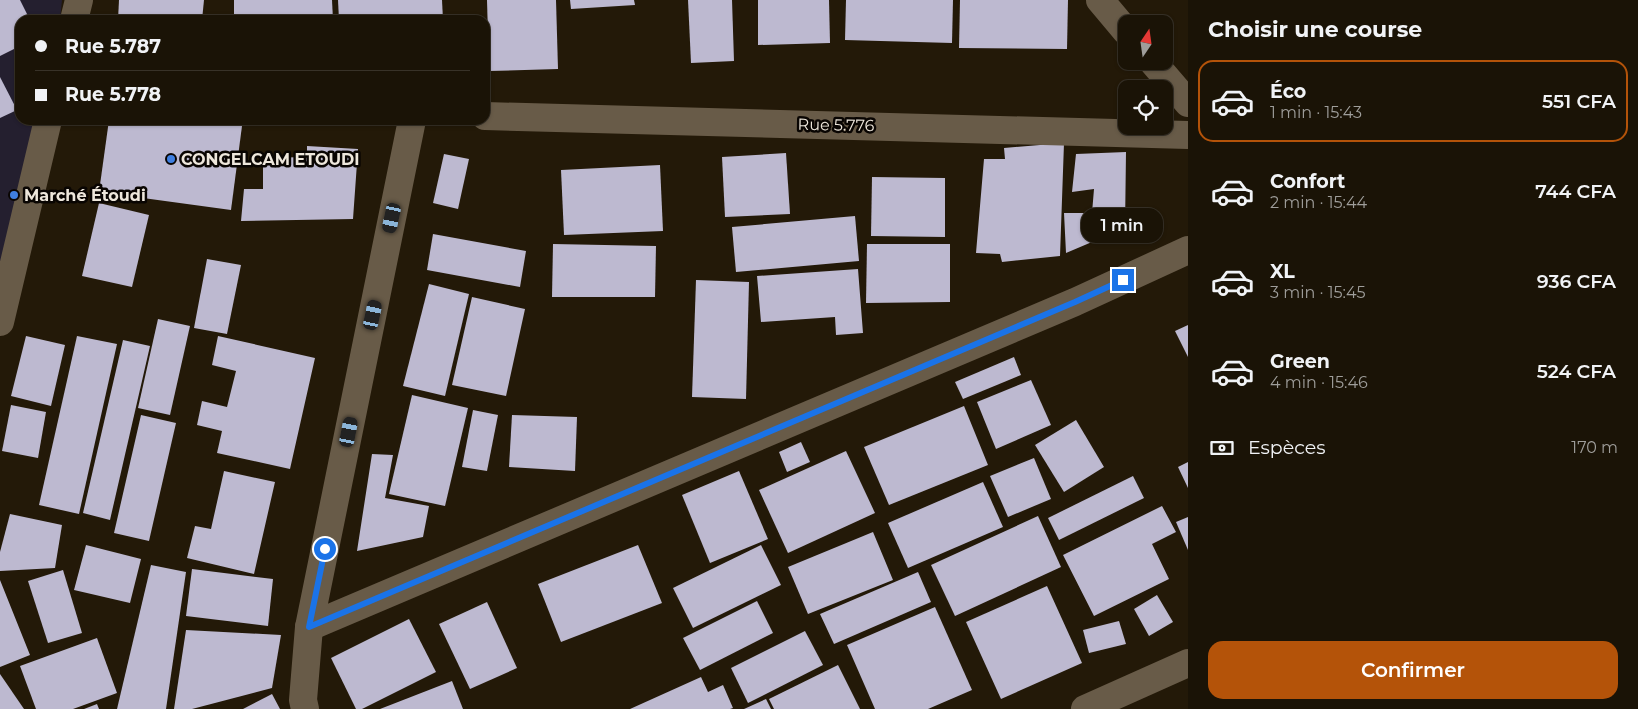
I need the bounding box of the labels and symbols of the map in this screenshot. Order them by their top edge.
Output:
north arrow [1118,15,1172,70]
street label: Rue 5.776 [797,115,875,135]
place label: CONGELCAM ETOUDI [181,150,360,169]
marker: CONGELCAM ETOUDI [165,153,177,165]
place label: Marché Étoudi [24,186,146,205]
marker: Marché Étoudi [8,189,20,201]
car [381,202,402,234]
callout: 1 min [1082,208,1164,242]
route end [1112,269,1134,291]
car [362,299,383,331]
car [338,416,359,448]
route start [314,538,336,560]

